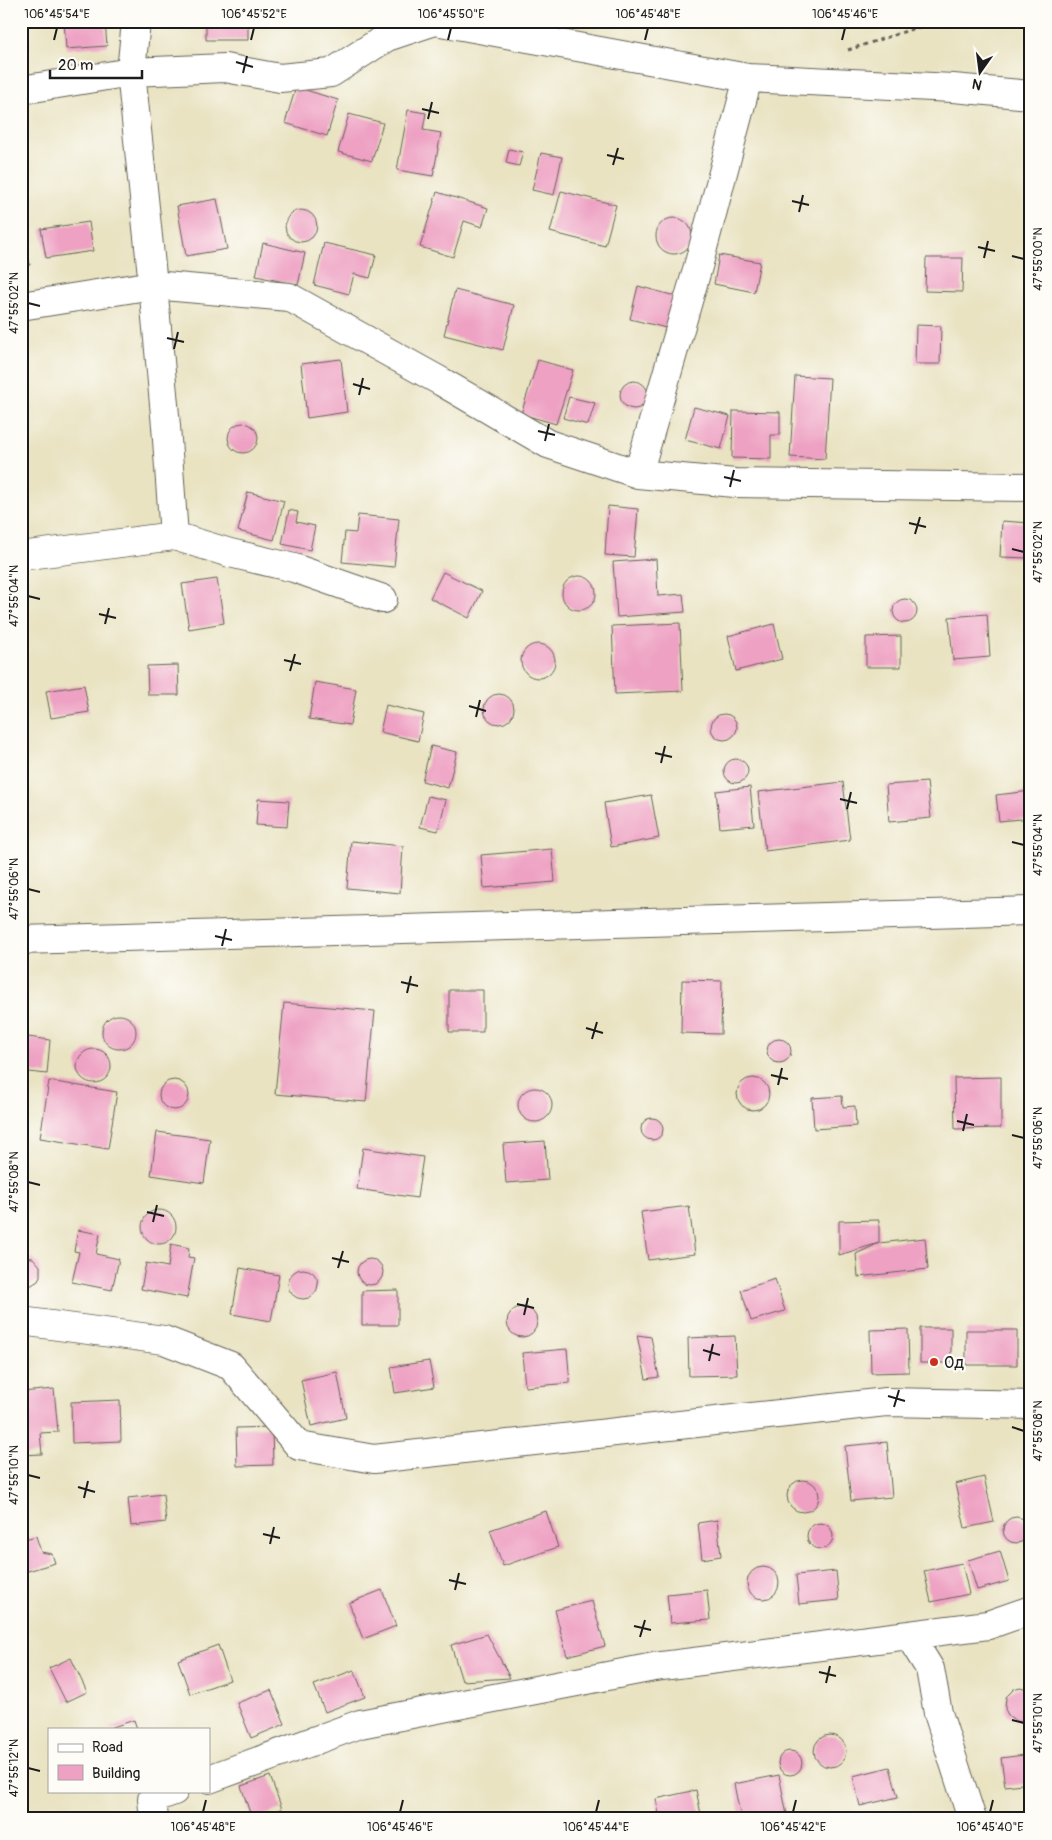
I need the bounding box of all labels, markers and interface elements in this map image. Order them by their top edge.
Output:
text: 106°45'54"E [24,7,90,22]
text: 106°45'52"E [221,7,287,22]
text: 106°45'50"E [418,7,484,22]
text: 106°45'48"E [615,7,681,22]
text: 106°45'46"E [812,7,878,22]
scale bar [50,48,142,80]
north arrow [954,48,1004,98]
text: 20 m [58,56,93,75]
text: N [970,75,984,94]
text: 47°55'00"N [1031,227,1046,291]
text: 47°55'02"N [7,272,22,334]
text: 47°55'02"N [1031,521,1046,583]
text: 47°55'04"N [7,565,22,627]
text: 47°55'04"N [1031,814,1046,876]
text: 47°55'06"N [7,858,22,920]
text: 47°55'06"N [1031,1107,1046,1169]
text: 47°55'08"N [7,1151,22,1213]
place label: Од [944,1353,964,1373]
marker: Од [928,1356,940,1368]
text: 47°55'08"N [1031,1400,1046,1462]
text: 47°55'10"N [7,1445,22,1505]
text: 47°55'10"N [1031,1693,1046,1753]
legend [48,1728,210,1792]
text: Road [92,1738,123,1757]
text: 47°55'12"N [7,1739,22,1797]
text: Building [92,1764,140,1783]
text: 106°45'48"E [170,1820,236,1835]
text: 106°45'46"E [367,1820,433,1835]
text: 106°45'44"E [563,1820,629,1835]
text: 106°45'42"E [760,1820,826,1835]
text: 106°45'40"E [956,1820,1024,1835]

